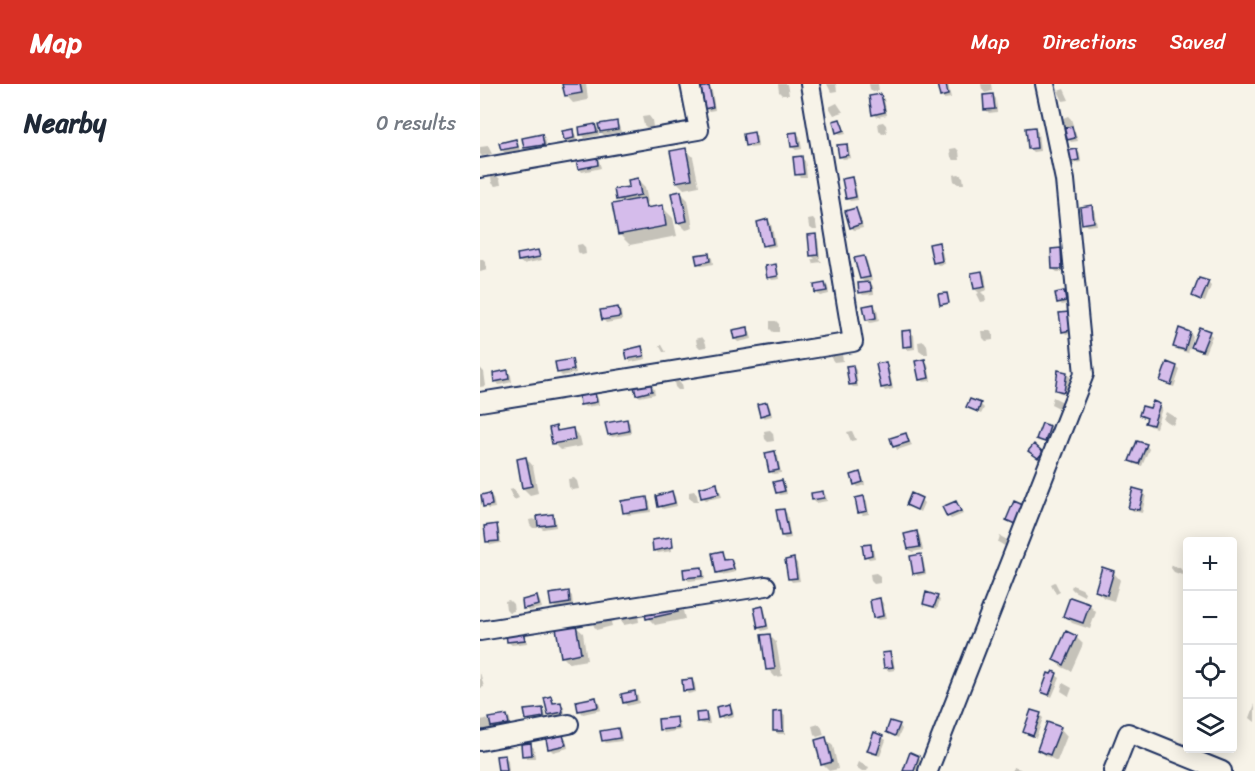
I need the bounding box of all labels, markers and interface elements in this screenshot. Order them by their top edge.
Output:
text: Map [30,18,82,67]
text: Map [971,23,1009,61]
text: Directions [1042,23,1137,61]
text: Saved [1170,23,1225,61]
text: Nearby [24,100,106,146]
text: 0 results [376,106,456,141]
map controls [1183,537,1237,753]
button: + [1183,537,1237,591]
button: − [1183,591,1237,645]
button: locate [1183,645,1237,699]
button: layers [1183,699,1237,753]

